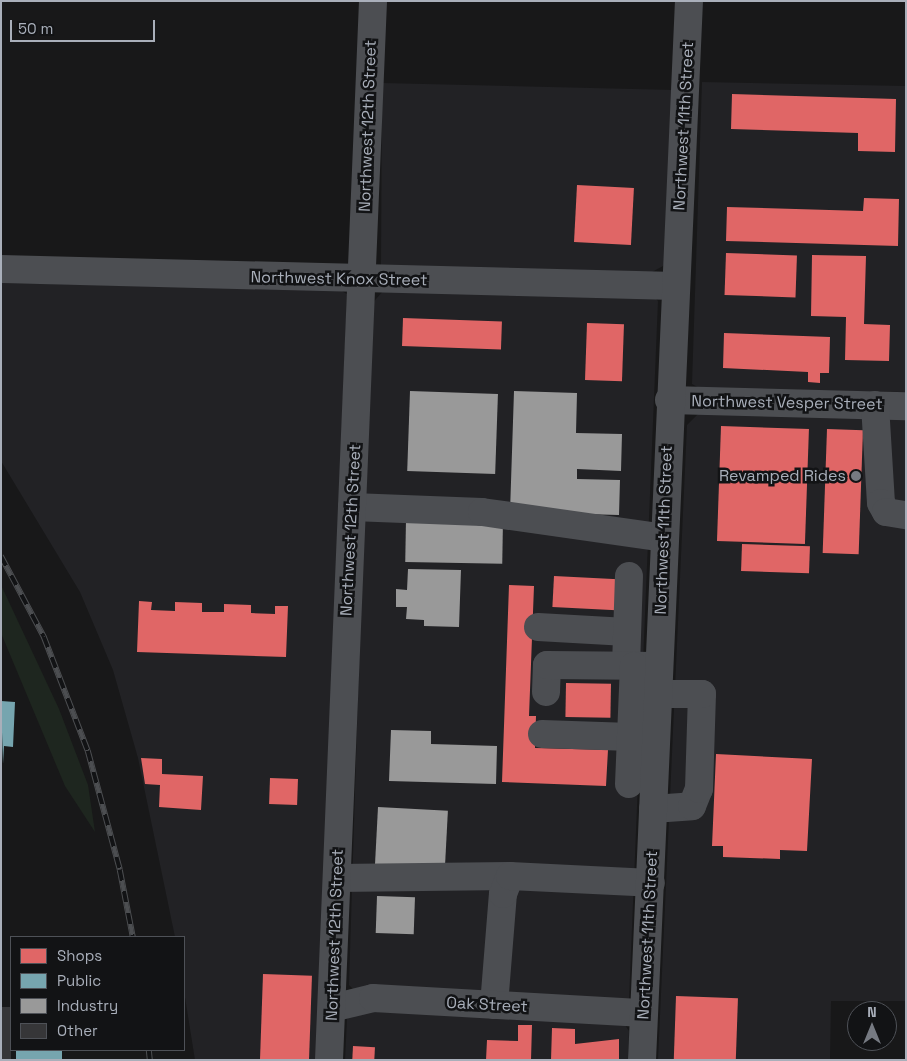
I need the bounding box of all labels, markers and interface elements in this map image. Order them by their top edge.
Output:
scale bar [12,10,158,42]
text: 50 m [18,19,53,38]
street label: Northwest 12th Street [355,40,381,212]
street label: Northwest 11th Street [670,41,698,211]
street label: Northwest Knox Street [250,268,428,290]
street label: Northwest Vesper Street [691,392,883,414]
street label: Northwest 12th Street [337,444,365,616]
street label: Northwest 11th Street [651,445,677,615]
place label: Revamped Rides [719,466,846,486]
marker: Revamped Rides [850,470,862,482]
street label: Northwest 12th Street [322,849,348,1021]
street label: Northwest 11th Street [634,850,662,1020]
legend [10,936,185,1051]
text: Shops [57,946,102,965]
text: Public [57,971,101,990]
street label: Oak Street [446,993,528,1017]
text: Industry [57,996,118,1015]
north arrow [847,1001,897,1051]
text: N [867,1003,877,1021]
text: Other [57,1021,98,1040]

